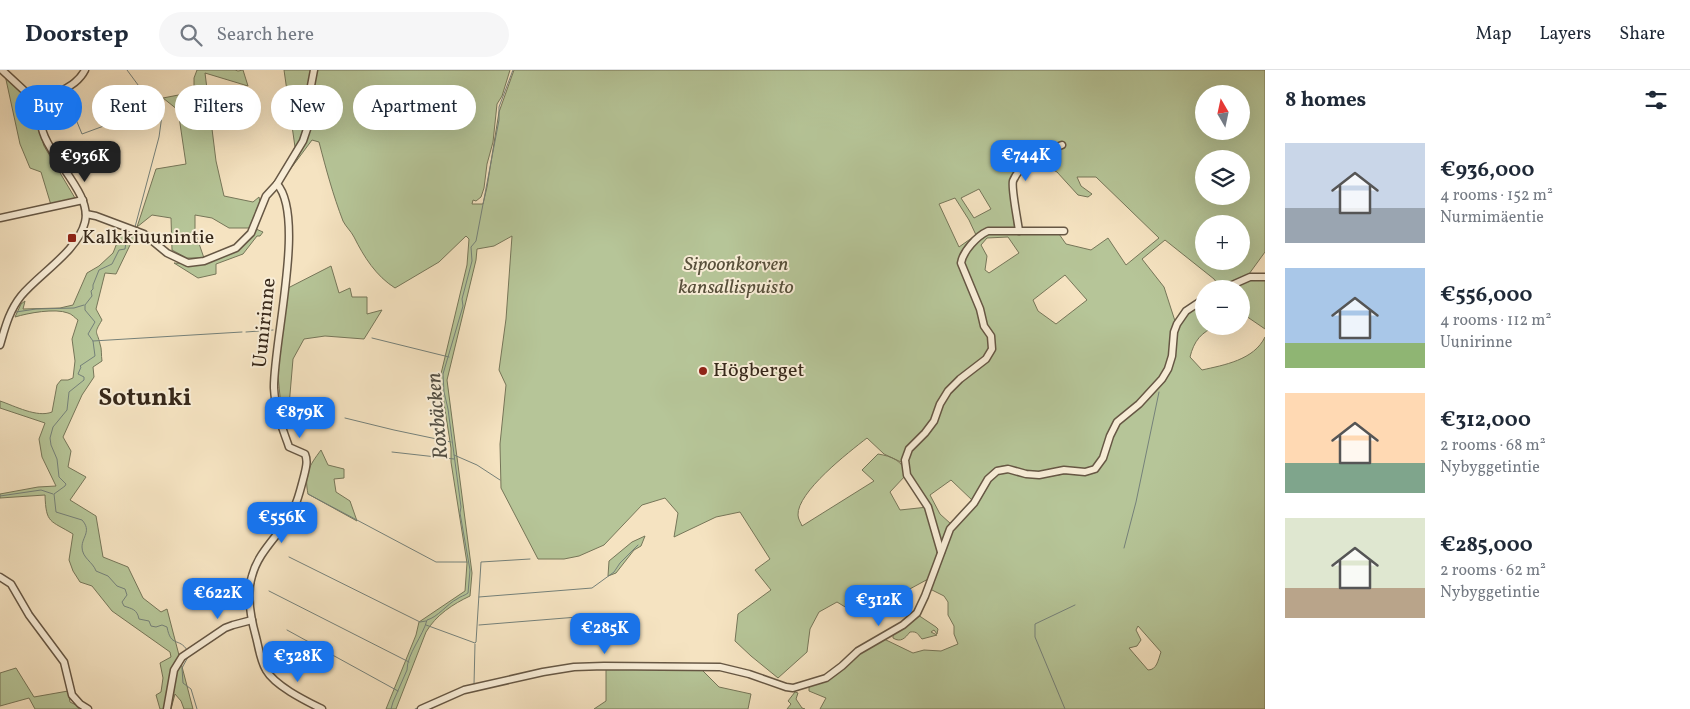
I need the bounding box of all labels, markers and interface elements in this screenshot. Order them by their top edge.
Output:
search box [159,12,509,57]
text: Doorstep [25,18,129,52]
icon: search [177,21,205,49]
text: Search here [217,22,314,48]
text: Map [1475,22,1511,47]
text: Layers [1539,22,1591,47]
text: Share [1619,22,1665,47]
chip: Buy [15,85,82,130]
chip: Rent [92,85,165,130]
chip: Filters [175,85,261,130]
chip: New [271,85,343,130]
chip: Apartment [353,85,476,130]
north arrow [1195,85,1250,140]
map controls [1195,85,1250,335]
text: 8 homes [1285,86,1366,115]
icon: filters [1642,86,1670,114]
pin: €936K [50,140,120,183]
pin: €744K [991,140,1061,182]
text: €744K [1001,145,1051,167]
text: €936K [61,146,110,168]
button: layers [1195,150,1250,205]
text: €936,000 [1440,156,1534,185]
icon: home [1325,163,1385,223]
text: 4 rooms · 152 m² [1440,185,1553,207]
text: Nurmimäentie [1440,207,1544,229]
button: + [1195,215,1250,270]
place label: Kalkkiuunintie [82,224,214,252]
marker: Kalkkiuunintie [66,232,78,244]
park label: Sipoonkorven kansallispuisto [678,251,794,302]
street label: Uunirinne [246,277,284,369]
button: − [1195,280,1250,335]
text: €556,000 [1440,281,1533,310]
icon: home [1325,288,1385,348]
text: 4 rooms · 112 m² [1440,310,1551,332]
text: Uunirinne [1440,332,1512,354]
place label: Högberget [713,357,804,385]
marker: Högberget [697,365,709,377]
water label: Roxbäcken [420,371,456,461]
district label: Sotunki [98,381,192,416]
pin: €879K [265,396,335,439]
text: €879K [276,402,324,424]
text: €312,000 [1440,406,1531,435]
icon: home [1325,413,1385,473]
text: 2 rooms · 68 m² [1440,435,1546,457]
text: Nybyggetintie [1440,457,1540,479]
pin: €556K [247,502,317,544]
text: €556K [258,507,306,529]
text: €285,000 [1440,531,1533,560]
icon: home [1325,538,1385,598]
text: 2 rooms · 62 m² [1440,560,1546,582]
pin: €622K [183,578,253,620]
text: Nybyggetintie [1440,582,1540,604]
text: €622K [194,583,242,605]
pin: €312K [844,584,914,627]
text: €312K [856,590,902,612]
pin: €285K [570,612,640,655]
text: €285K [581,618,629,640]
pin: €328K [263,640,333,683]
text: €328K [274,646,322,668]

